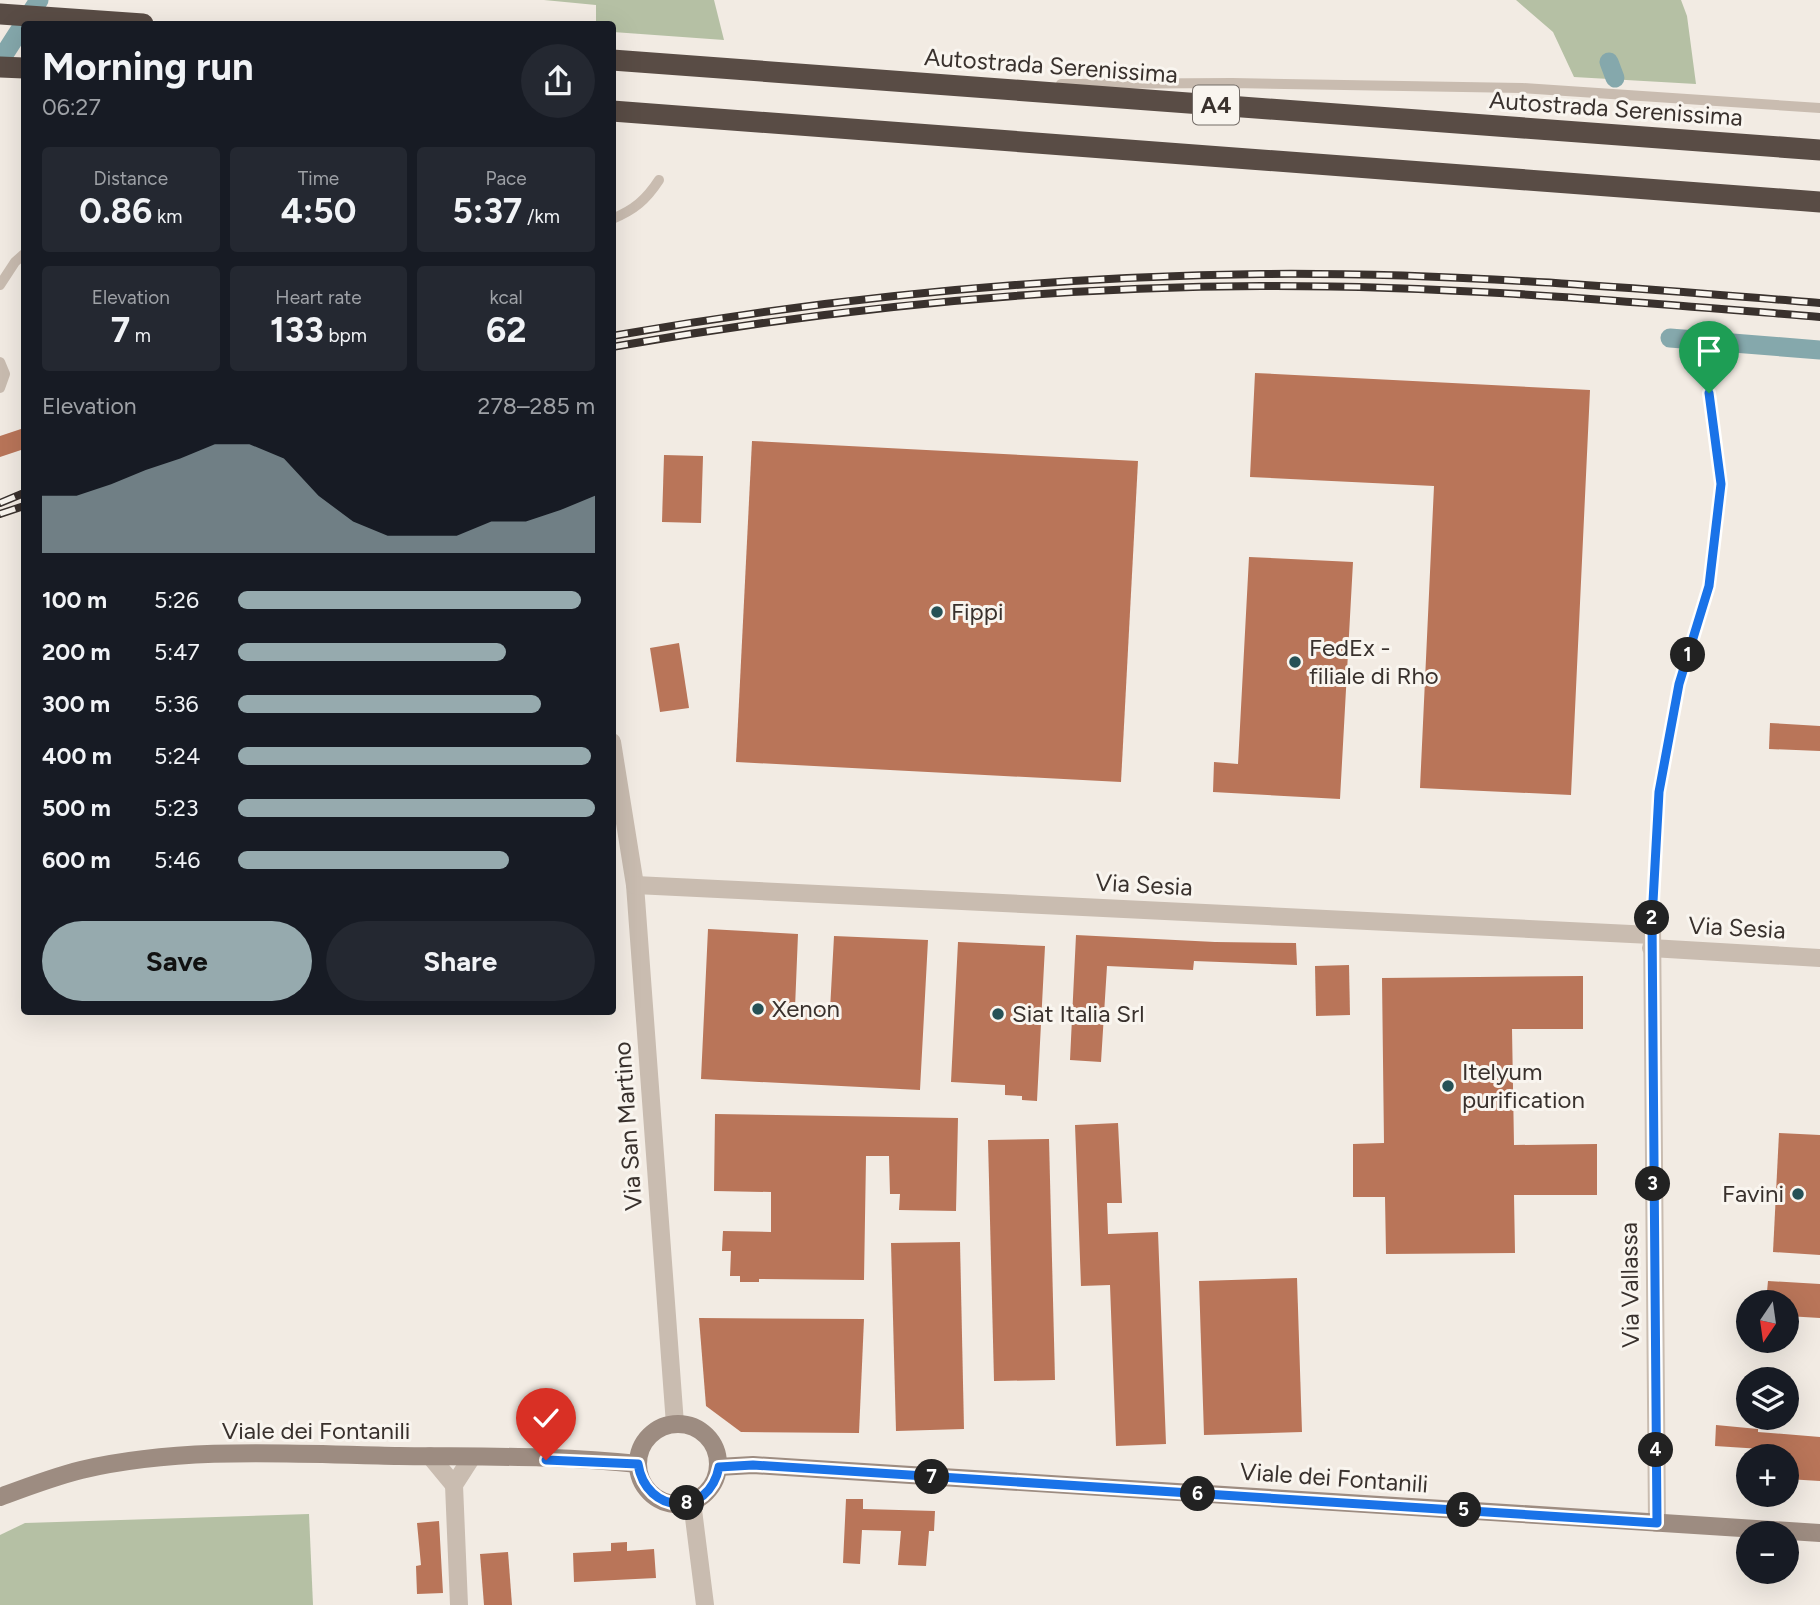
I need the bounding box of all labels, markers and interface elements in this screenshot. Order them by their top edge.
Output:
street label: Autostrada Serenissima [923,42,1179,89]
text: Morning run [42,44,254,90]
button: share [521,44,595,118]
street label: Autostrada Serenissima [1488,85,1744,132]
road number: A4 [1193,86,1239,124]
text: 06:27 [42,93,101,121]
text: Distance [94,167,168,190]
text: Time [298,167,339,190]
text: Pace [486,167,527,190]
text: 0.86 [79,190,152,232]
text: 4:50 [281,190,356,232]
text: 5:37 [453,190,522,232]
text: km [152,205,182,228]
text: /km [522,205,560,228]
text: Elevation [92,286,170,309]
text: Heart rate [275,286,362,309]
text: kcal [490,286,523,309]
text: 7 [111,309,130,351]
text: 133 [270,309,324,351]
text: 62 [486,309,526,351]
pin [1679,321,1739,393]
text: m [130,324,151,347]
text: bpm [324,324,367,347]
icon: arrive [1690,332,1728,370]
text: Elevation [42,392,137,420]
text: 278–285 m [478,392,595,420]
text: 100 m [42,586,107,614]
text: 5:26 [154,586,199,614]
place label: Fippi [951,597,1004,626]
marker: Fippi [929,604,945,620]
place label: FedEx - filiale di Rho [1309,633,1439,690]
text: 200 m [42,638,111,666]
text: 5:47 [154,638,200,666]
pin: 1 [1670,638,1706,672]
text: 1 [1683,643,1692,666]
marker: FedEx - filiale di Rho [1287,654,1303,670]
text: 300 m [42,690,110,718]
text: 5:36 [154,690,199,718]
text: 400 m [42,742,112,770]
text: 5:24 [154,742,200,770]
text: 500 m [42,794,111,822]
text: 5:23 [154,794,198,822]
text: 600 m [42,846,111,874]
text: 5:46 [154,846,200,874]
street label: Via Sesia [1095,867,1193,902]
pin: 2 [1634,900,1670,936]
text: 2 [1646,906,1657,929]
street label: Via Sesia [1688,910,1786,945]
button: Save [42,921,312,1001]
button: Share [326,921,595,1001]
place label: Xenon [772,994,840,1023]
place label: Siat Italia Srl [1012,999,1144,1028]
marker: Xenon [750,1001,766,1017]
marker: Siat Italia Srl [990,1006,1006,1022]
street label: Via San Martino [607,1041,648,1211]
place label: Itelyum purification [1462,1057,1585,1114]
marker: Itelyum purification [1440,1078,1456,1094]
pin: 3 [1636,1166,1670,1202]
text: 3 [1647,1172,1658,1195]
place label: Favini [1722,1179,1784,1208]
marker: Favini [1790,1186,1806,1202]
street label: Via Vallassa [1614,1222,1645,1348]
north arrow [1736,1290,1799,1353]
map controls [1736,1290,1799,1584]
button: layers [1736,1367,1799,1430]
pin [516,1388,576,1460]
icon: check [527,1399,565,1437]
street label: Viale dei Fontanili [222,1416,410,1445]
pin: 4 [1638,1432,1674,1468]
text: 4 [1649,1438,1662,1461]
button: + [1736,1444,1799,1507]
street label: Viale dei Fontanili [1239,1456,1429,1499]
pin: 7 [914,1460,950,1494]
text: 7 [926,1465,937,1488]
pin: 6 [1180,1476,1216,1512]
text: 6 [1192,1482,1203,1505]
pin: 8 [670,1486,704,1520]
text: 8 [681,1491,692,1514]
pin: 5 [1446,1492,1482,1528]
text: 5 [1458,1498,1469,1521]
button: − [1736,1521,1799,1584]

